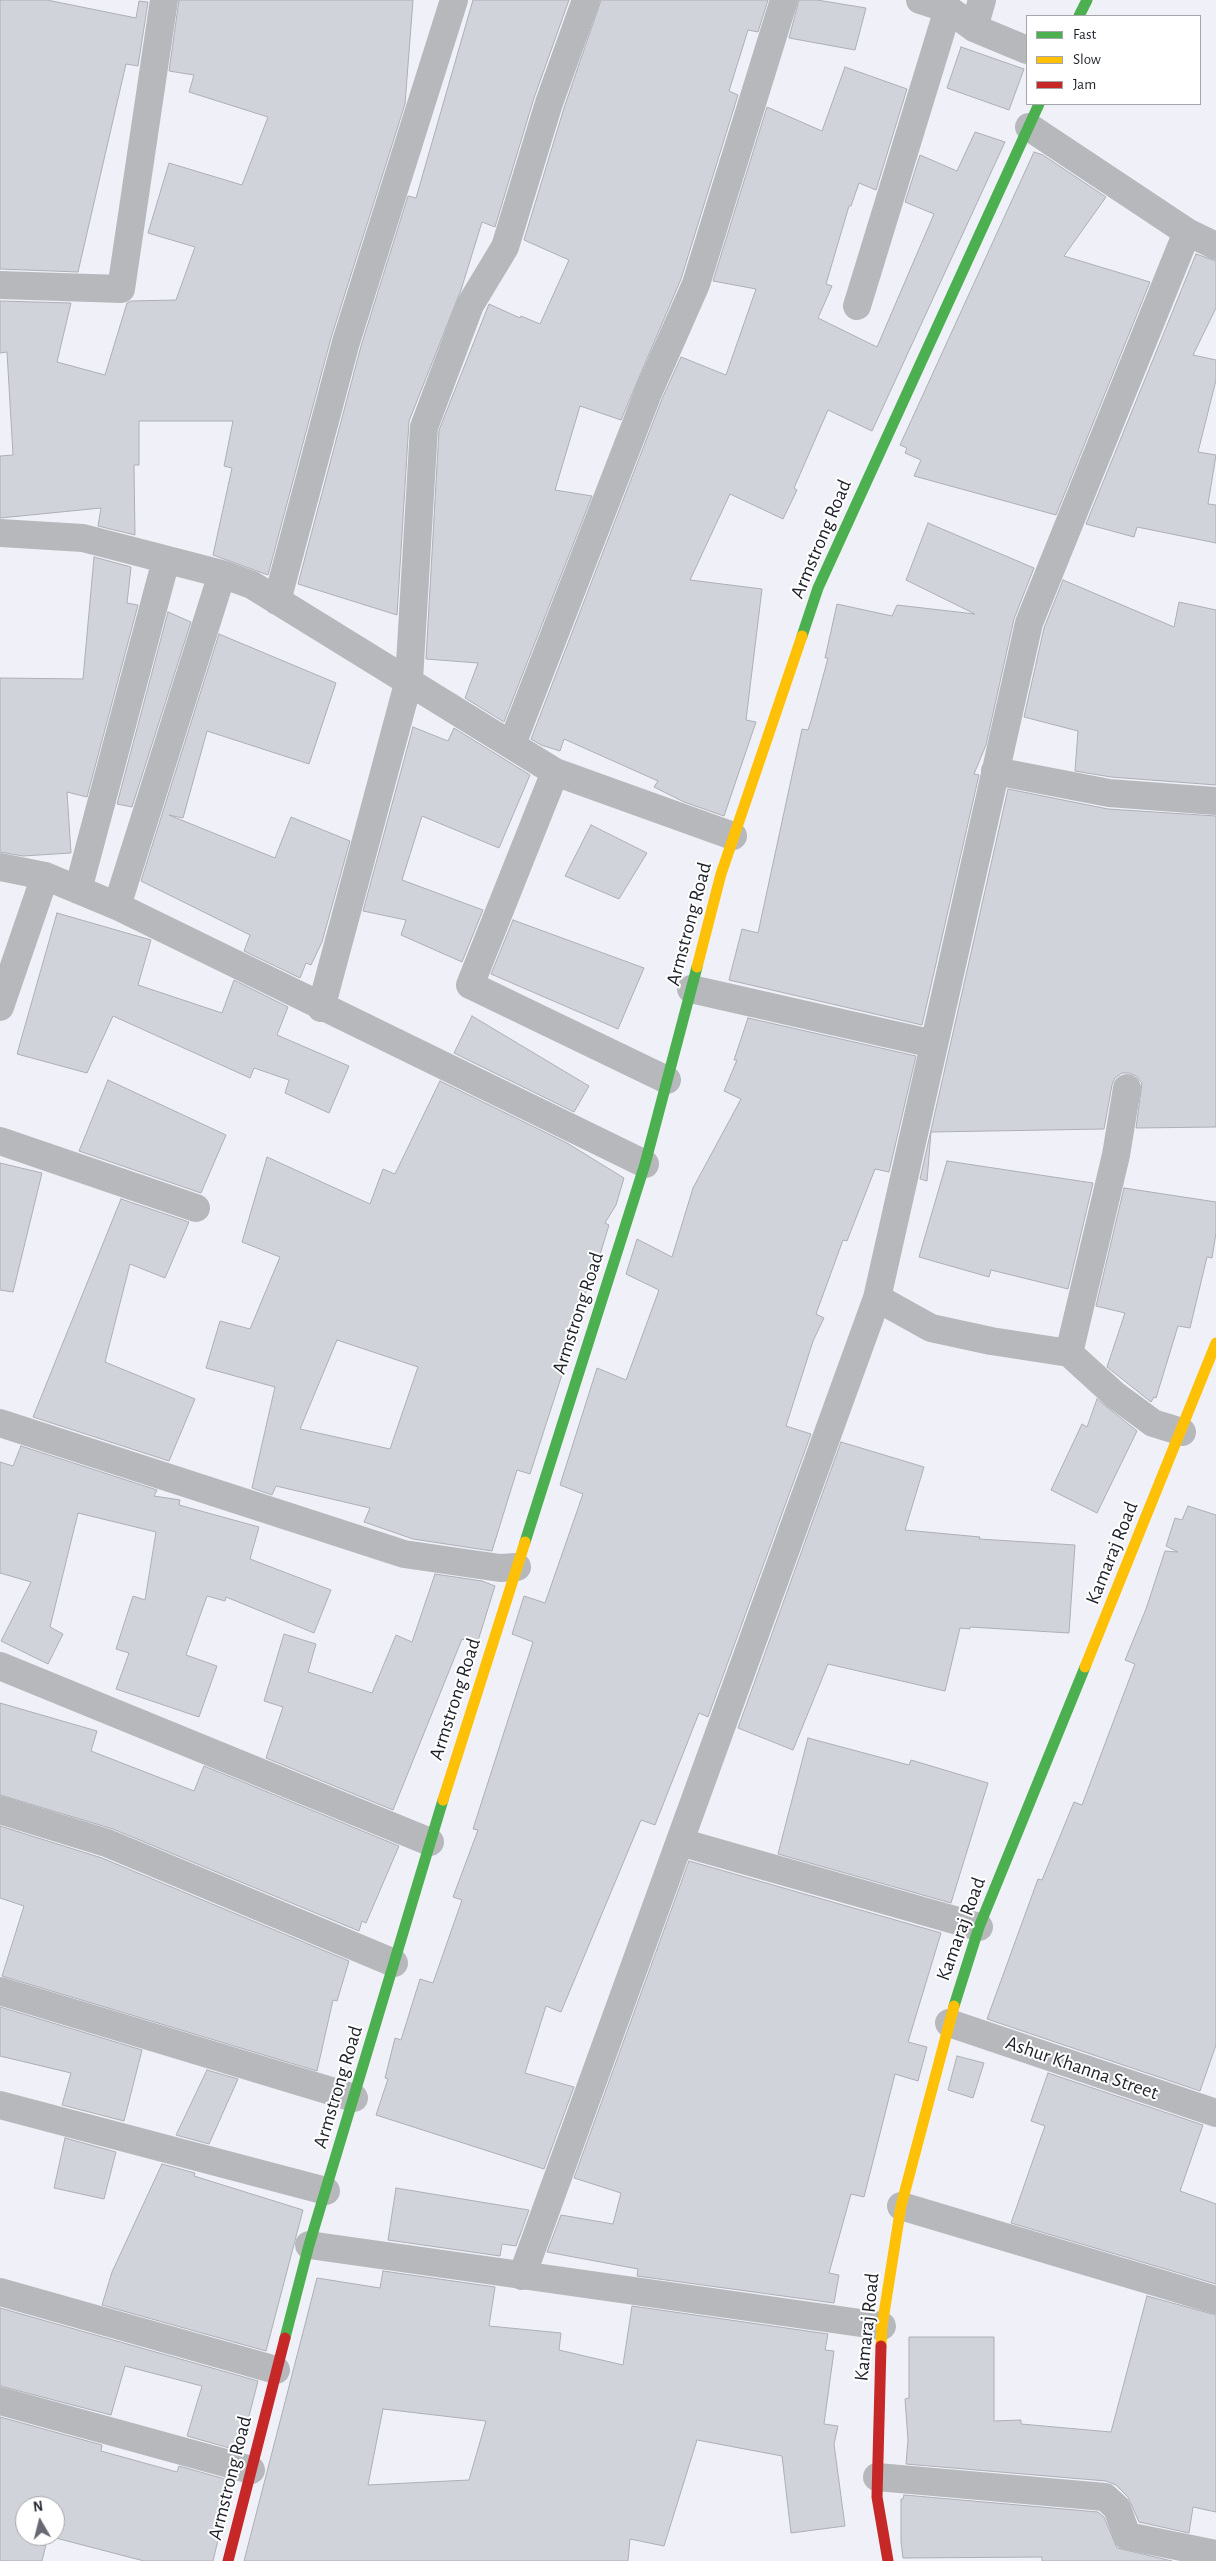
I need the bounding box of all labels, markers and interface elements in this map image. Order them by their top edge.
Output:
legend [1026,15,1201,105]
text: Fast [1073,27,1096,42]
text: Slow [1073,52,1101,67]
text: Jam [1073,77,1096,92]
street label: Armstrong Road [785,476,857,602]
street label: Armstrong Road [661,860,717,988]
street label: Armstrong Road [547,1249,609,1377]
street label: Kamaraj Road [1081,1498,1143,1608]
street label: Armstrong Road [424,1635,486,1763]
street label: Kamaraj Road [931,1874,991,1984]
street label: Armstrong Road [308,2023,368,2151]
street label: Ashur Khanna Street [1003,2031,1161,2105]
street label: Kamaraj Road [849,2272,885,2382]
street label: Armstrong Road [203,2414,257,2542]
north arrow [15,2496,65,2546]
text: N [32,2500,44,2515]

